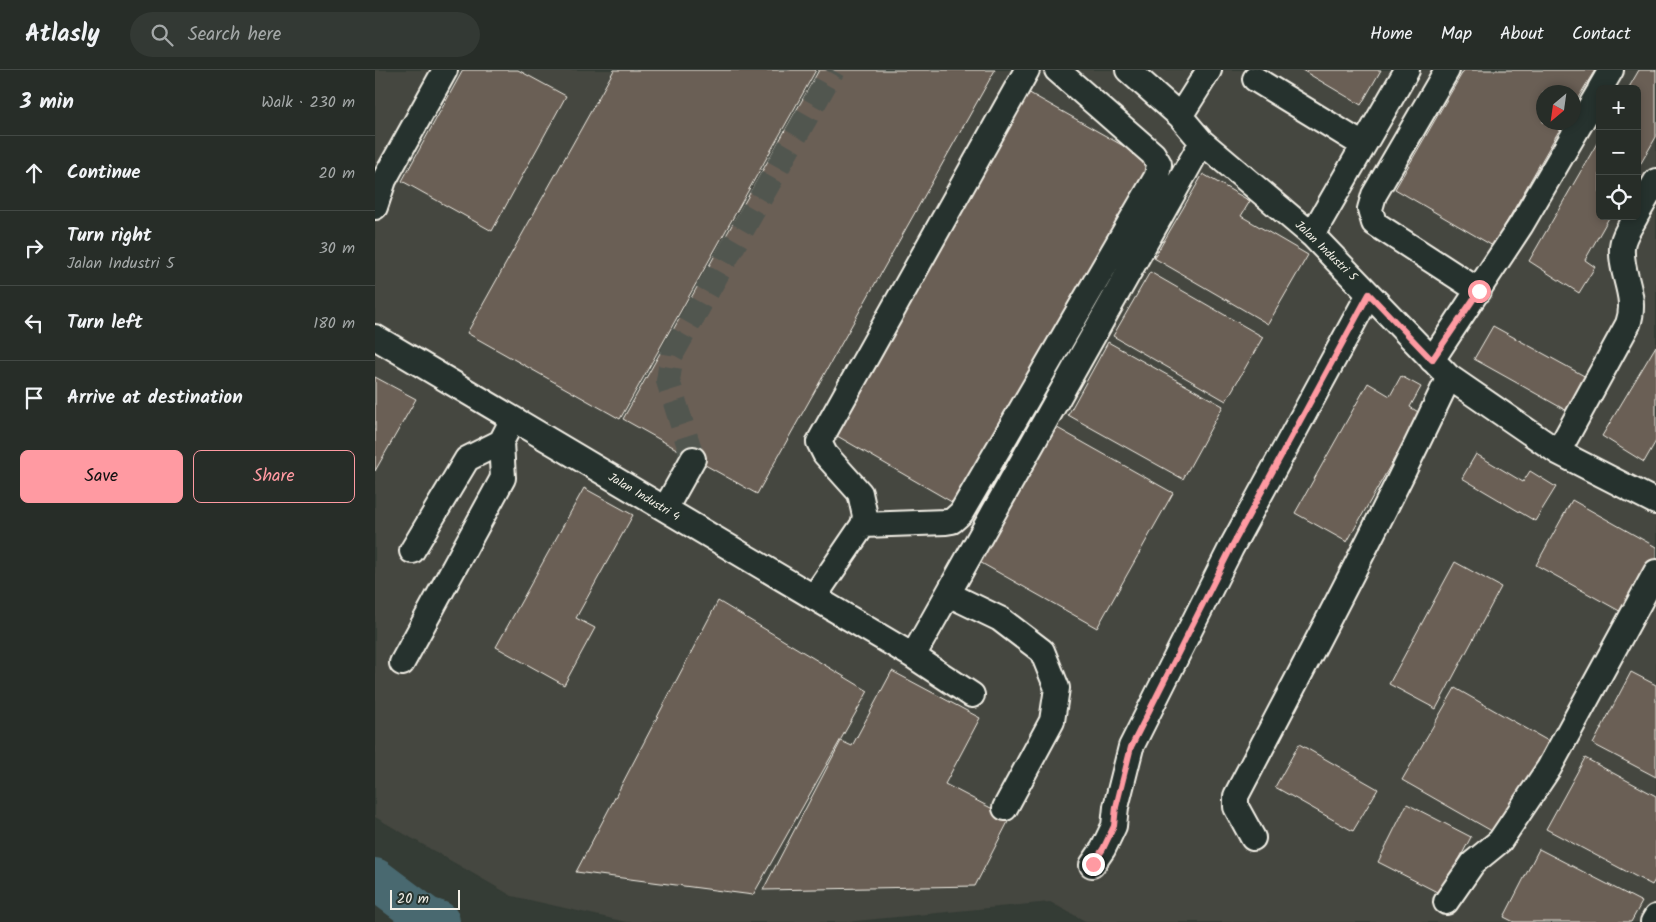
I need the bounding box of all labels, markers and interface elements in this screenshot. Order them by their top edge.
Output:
search box [130,12,480,57]
text: Atlasly [25,15,100,54]
text: Search here [188,20,281,50]
text: Home [1370,20,1413,49]
text: Map [1441,20,1472,49]
text: About [1500,20,1544,49]
text: Contact [1572,20,1631,49]
icon: search [148,21,176,49]
north arrow [1536,85,1581,130]
map controls [1596,85,1641,220]
button: + [1596,85,1641,130]
text: 3 min [20,86,74,119]
text: Walk · 230 m [261,90,355,115]
button: − [1596,130,1641,175]
text: Continue [67,158,140,188]
icon: ahead [20,159,48,187]
text: 20 m [319,161,355,186]
button: locate [1596,175,1641,220]
street label: Jalan Industri 5 [1290,216,1363,287]
text: Turn right [67,221,152,251]
icon: right [20,234,48,262]
text: 30 m [319,236,355,261]
text: Jalan Industri 5 [67,251,175,276]
route start [1468,280,1491,303]
text: Turn left [67,308,142,338]
icon: left [20,309,48,337]
text: 180 m [313,311,355,336]
text: Arrive at destination [67,383,243,413]
icon: arrive [20,384,48,412]
button: Save [20,450,183,503]
button: Share [193,450,355,503]
street label: Jalan Industri 4 [604,468,684,526]
route end [1082,853,1105,876]
scale bar [390,887,460,910]
text: 20 m [397,888,429,910]

